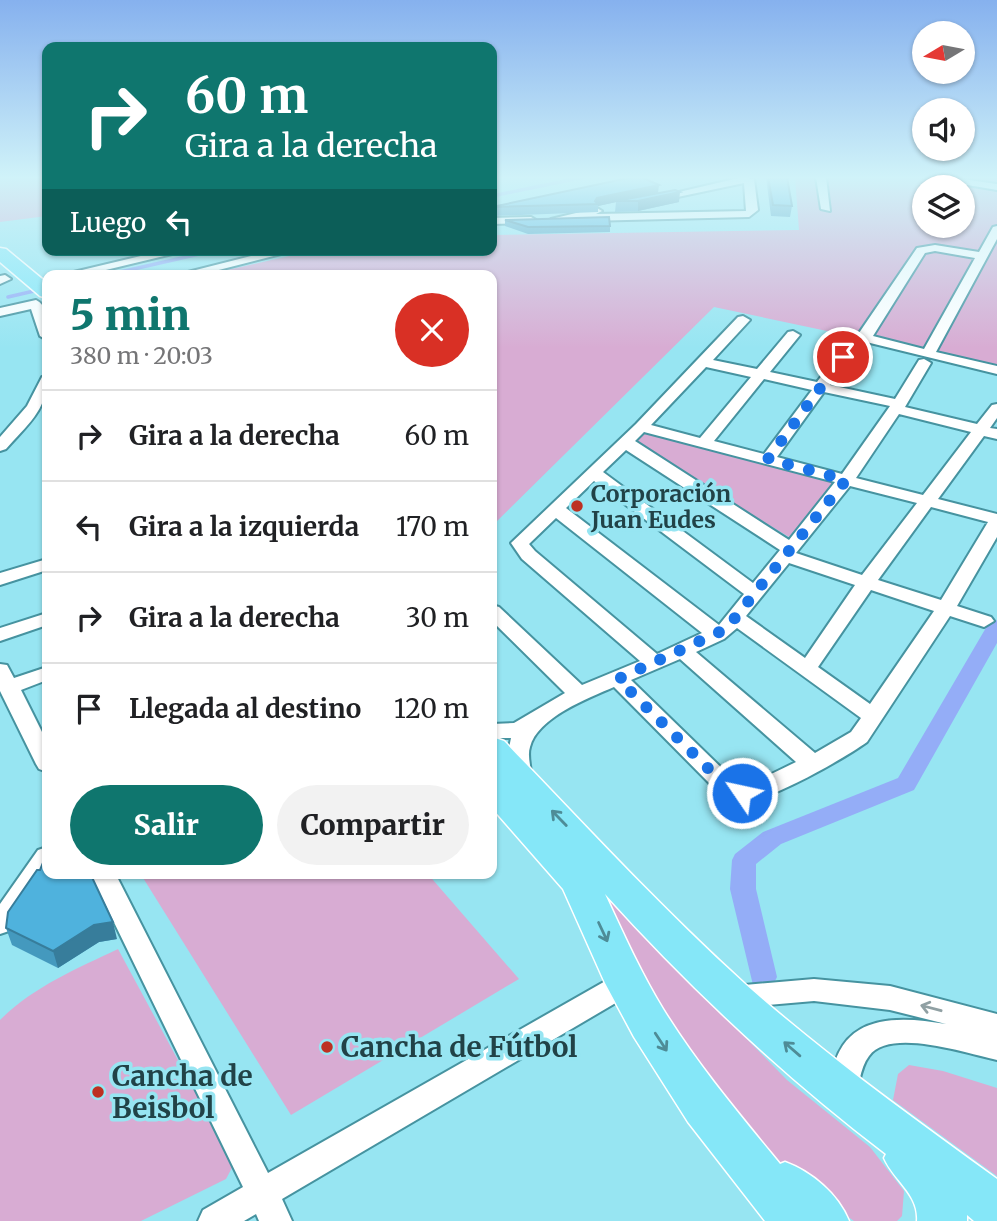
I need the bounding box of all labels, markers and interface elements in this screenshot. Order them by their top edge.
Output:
north arrow [912,21,975,84]
map controls [912,21,975,238]
text: 60 m [185,65,308,126]
icon: right [70,70,161,161]
button: sound [912,98,975,161]
text: Gira a la derecha [185,126,438,166]
button: layers [912,175,975,238]
icon: left [160,203,198,241]
text: Luego [70,206,146,239]
text: 5 min [70,289,190,341]
button: close [395,293,469,367]
pin [813,327,873,387]
icon: arrive [824,338,862,376]
text: 380 m · 20:03 [70,341,213,370]
icon: right [70,417,108,455]
text: Gira a la derecha [129,419,340,452]
text: 60 m [405,419,469,452]
place label: Corporación Juan Eudes [590,479,732,534]
marker: Corporación Juan Eudes [569,498,585,514]
icon: left [70,508,108,546]
text: Gira a la izquierda [129,510,359,543]
text: 170 m [396,510,469,543]
icon: right [70,599,108,637]
text: Gira a la derecha [129,601,340,634]
text: 30 m [406,601,469,634]
icon: arrive [70,690,108,728]
text: Llegada al destino [129,692,361,725]
text: 120 m [394,692,469,725]
position arrow [705,756,779,830]
button: Salir [70,785,263,865]
button: Compartir [277,785,469,865]
one-way arrow [550,810,567,827]
one-way arrow [596,921,610,942]
one-way arrow [920,1001,943,1014]
place label: Cancha de Fútbol [341,1029,577,1065]
one-way arrow [654,1031,668,1051]
marker: Cancha de Fútbol [319,1039,335,1055]
one-way arrow [783,1041,801,1057]
place label: Cancha de Beisbol [112,1058,253,1126]
marker: Cancha de Beisbol [90,1084,106,1100]

